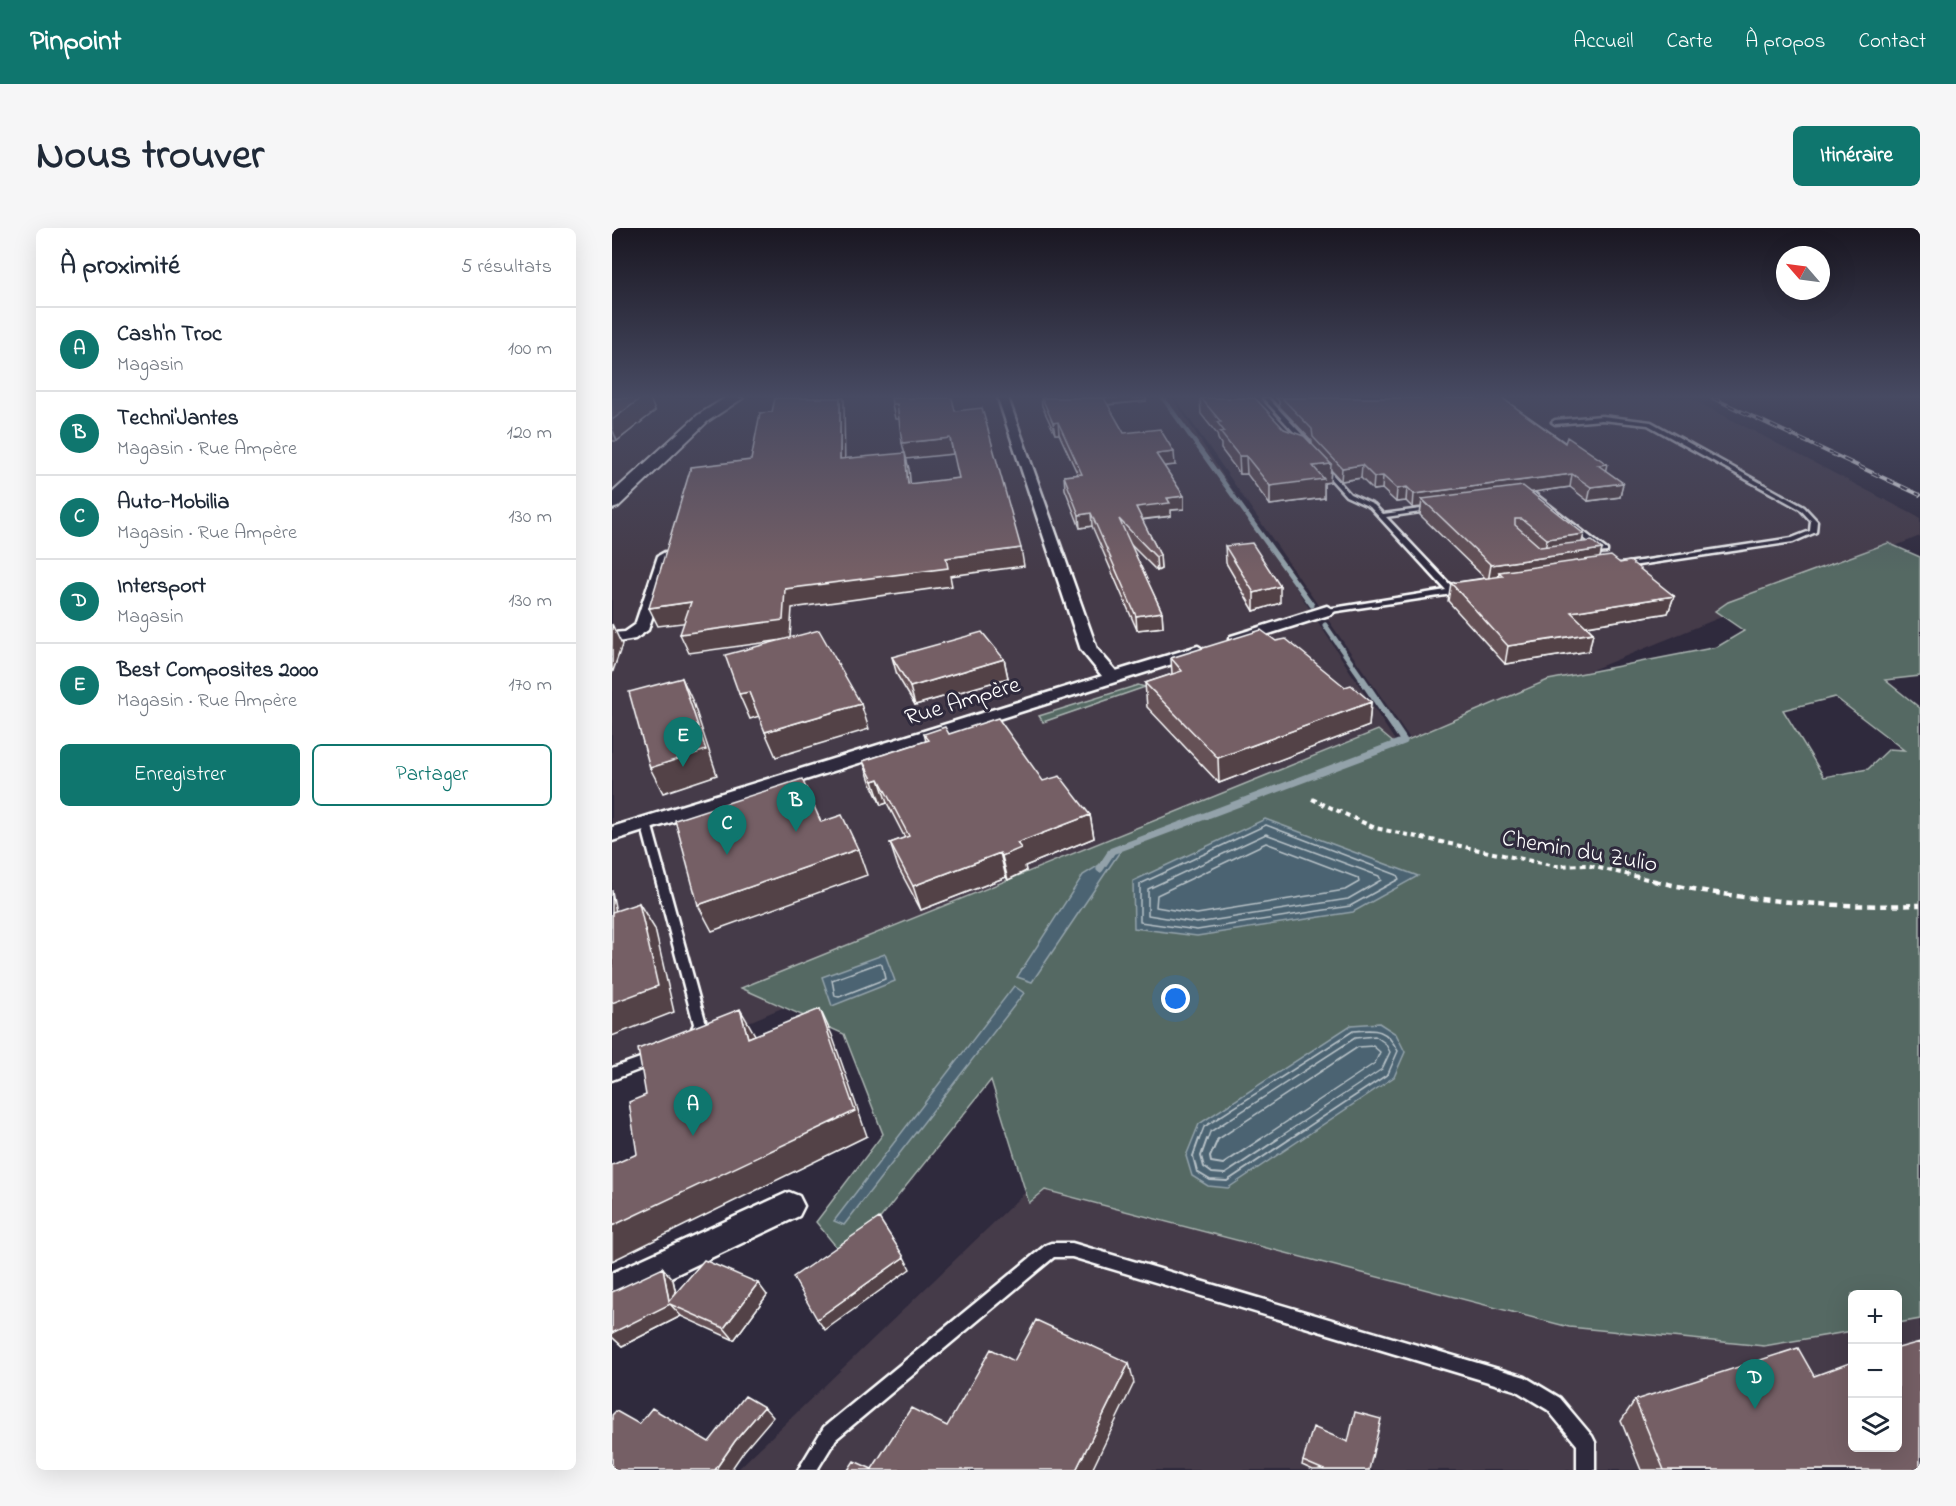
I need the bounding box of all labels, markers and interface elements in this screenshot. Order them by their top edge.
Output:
text: Pinpoint [30,22,121,63]
text: Accueil [1573,27,1634,57]
text: Carte [1667,27,1712,57]
text: À propos [1745,27,1825,57]
text: Contact [1858,27,1926,57]
text: Nous trouver [36,126,264,187]
button: Itinéraire [1793,126,1920,186]
north arrow [1776,246,1830,300]
text: À proximité [60,248,180,286]
text: 5 résultats [461,253,552,282]
text: Cash'n Troc [117,319,222,351]
text: A [73,335,86,364]
text: 100 m [508,335,552,364]
text: Magasin [117,351,183,380]
text: Techni'Jantes [117,403,239,435]
text: B [73,419,86,448]
text: 120 m [507,419,552,448]
text: Magasin · Rue Ampère [117,435,297,464]
text: Auto-Mobilia [117,487,229,519]
text: C [74,503,85,532]
text: 130 m [508,503,552,532]
text: Magasin · Rue Ampère [117,519,297,548]
text: Intersport [117,571,206,603]
text: D [72,587,87,616]
text: 130 m [508,587,552,616]
text: Magasin [117,603,183,632]
text: Best Composites 2000 [117,655,318,687]
street label: Rue Ampère [901,668,1025,737]
text: E [73,671,86,700]
text: 170 m [508,671,552,700]
text: Magasin · Rue Ampère [117,687,297,716]
pin: E [664,718,702,767]
button: Enregistrer [60,744,300,806]
button: Partager [312,744,552,806]
pin: B [776,782,816,832]
pin: C [708,806,746,855]
street label: Chemin du Zulio [1499,822,1660,883]
your location [1161,984,1190,1013]
pin: A [674,1086,712,1136]
map controls [1848,1290,1902,1452]
button: + [1848,1290,1902,1344]
button: − [1848,1344,1902,1398]
pin: D [1736,1360,1774,1409]
button: layers [1848,1398,1902,1452]

